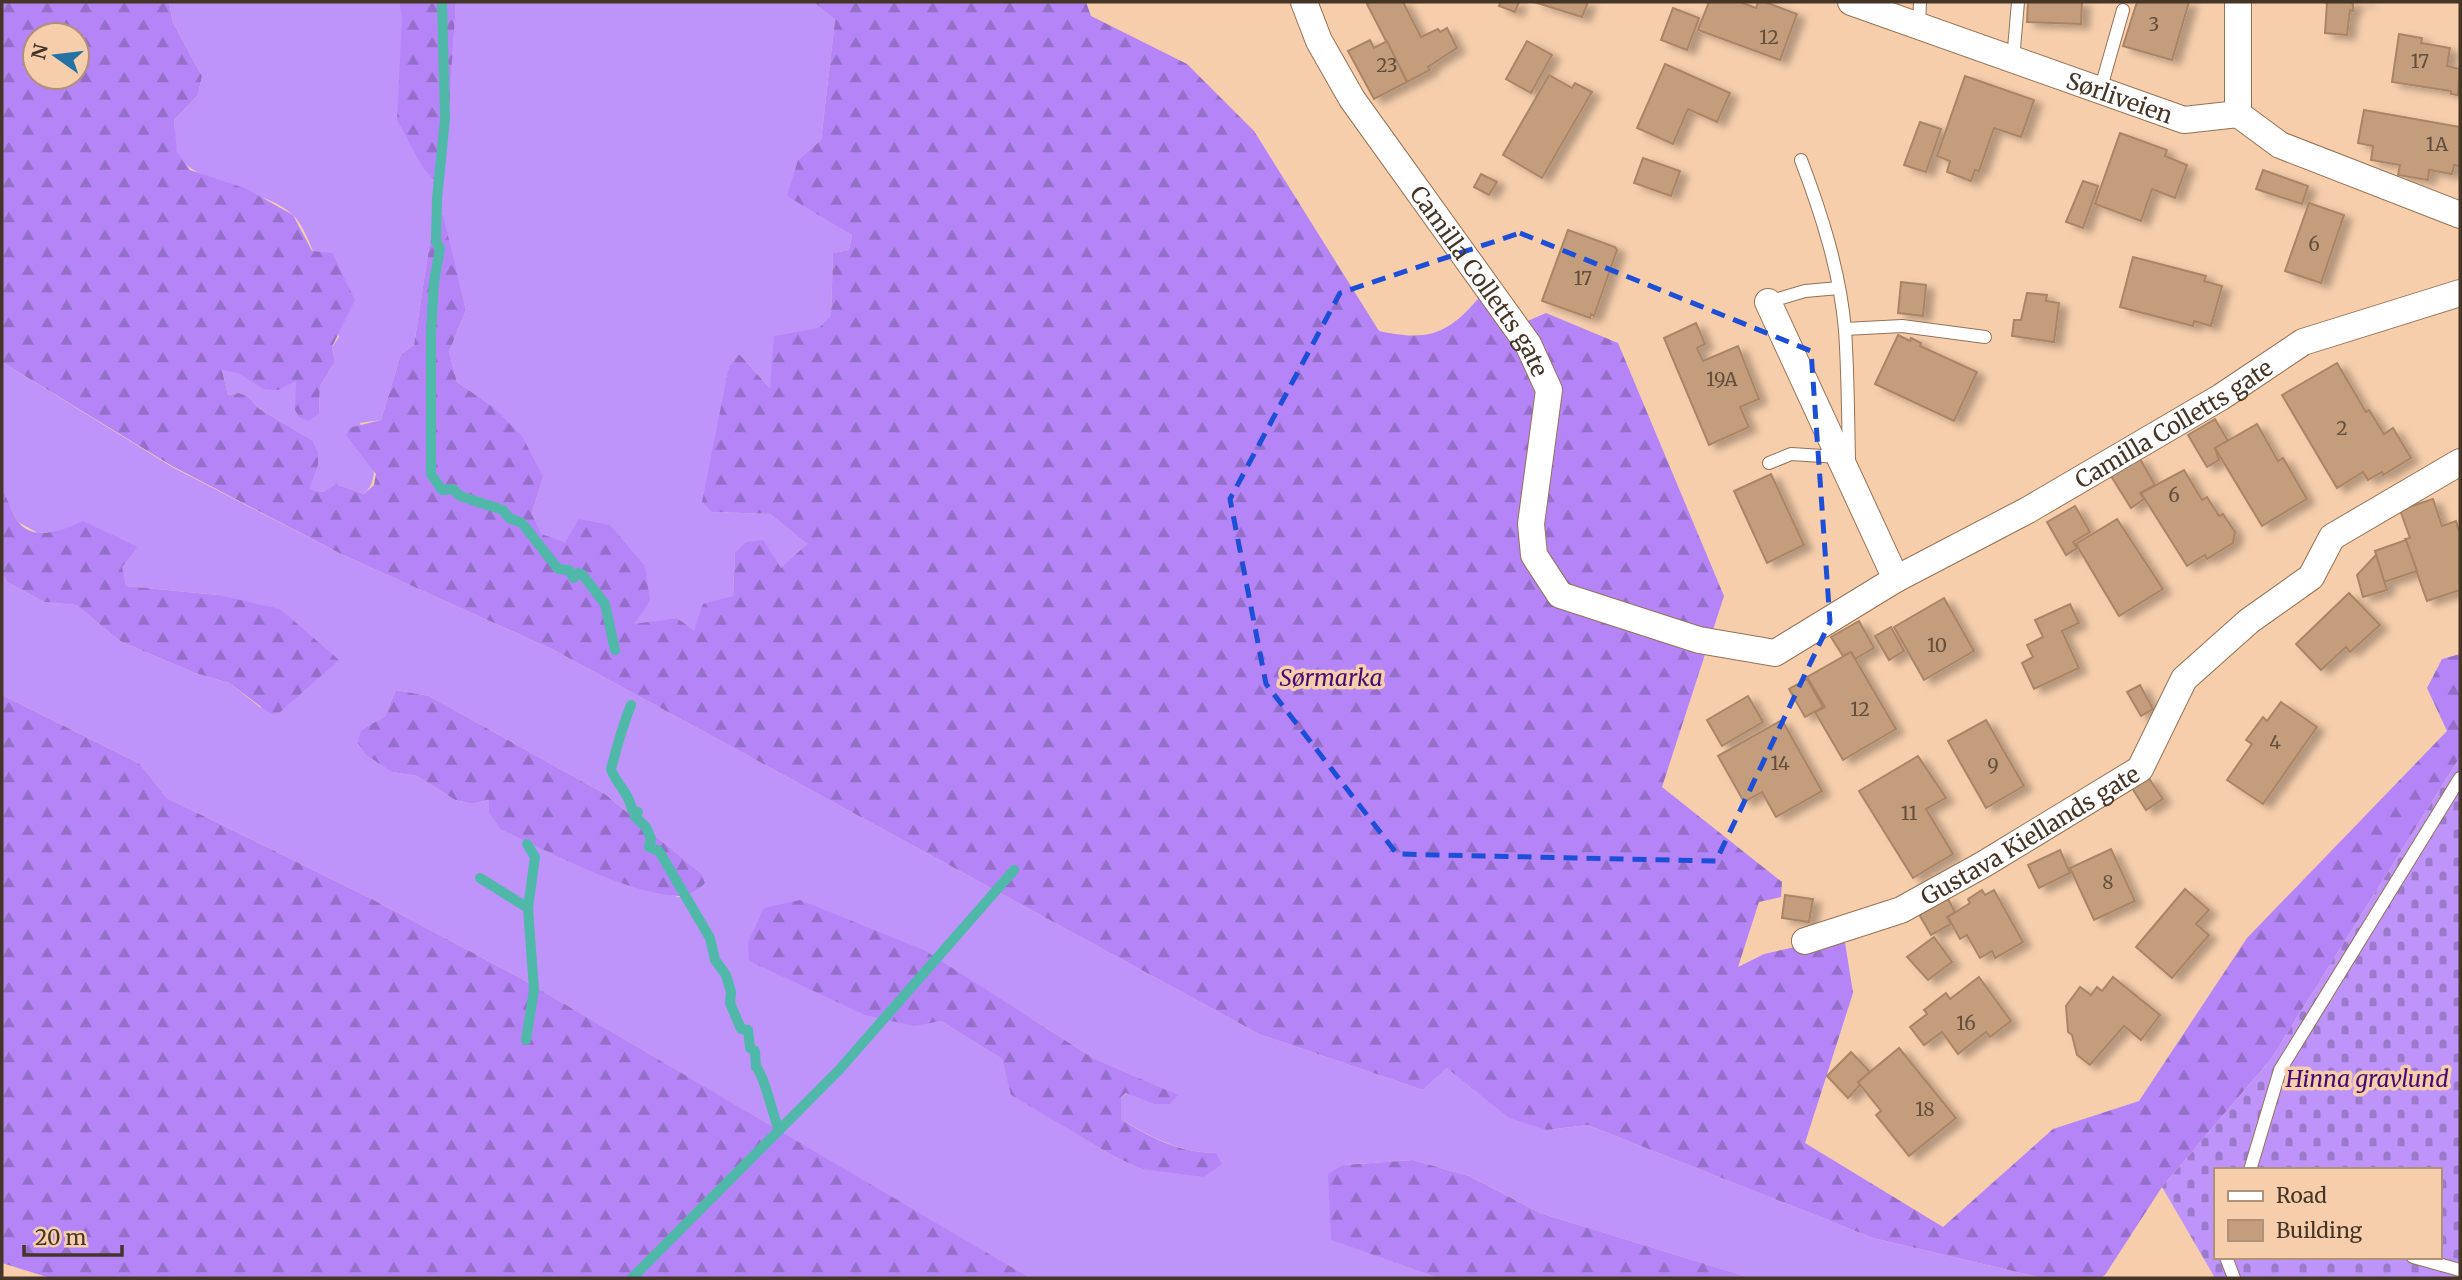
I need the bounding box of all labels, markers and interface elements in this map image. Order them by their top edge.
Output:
house number: 3 [2149,12,2159,36]
north arrow [21,21,91,91]
house number: 12 [1759,25,1779,49]
text: N [26,42,53,62]
house number: 17 [2411,49,2429,73]
house number: 23 [1376,53,1398,77]
street label: Sørliveien [2063,65,2177,129]
house number: 1A [2426,132,2449,156]
street label: Camilla Colletts gate [1404,180,1555,381]
house number: 6 [2308,232,2320,256]
house number: 17 [1574,266,1592,290]
street label: Camilla Colletts gate [2069,352,2278,494]
house number: 19A [1706,367,1738,391]
house number: 2 [2336,416,2348,440]
house number: 6 [2168,483,2180,507]
house number: 10 [1927,633,1947,657]
park label: Sørmarka [1279,663,1383,692]
house number: 12 [1850,697,1870,721]
house number: 4 [2269,730,2281,754]
house number: 14 [1770,751,1790,775]
house number: 9 [1987,753,1999,777]
street label: Gustava Kiellands gate [1915,759,2144,911]
house number: 11 [1901,801,1918,825]
house number: 8 [2102,870,2114,894]
house number: 16 [1956,1011,1976,1035]
park label: Hinna gravlund [2284,1064,2449,1093]
house number: 18 [1915,1097,1935,1121]
legend [2214,1168,2441,1259]
text: Road [2276,1182,2327,1209]
scale bar [24,1214,122,1258]
text: Building [2276,1217,2363,1244]
text: 20 m [35,1224,87,1251]

